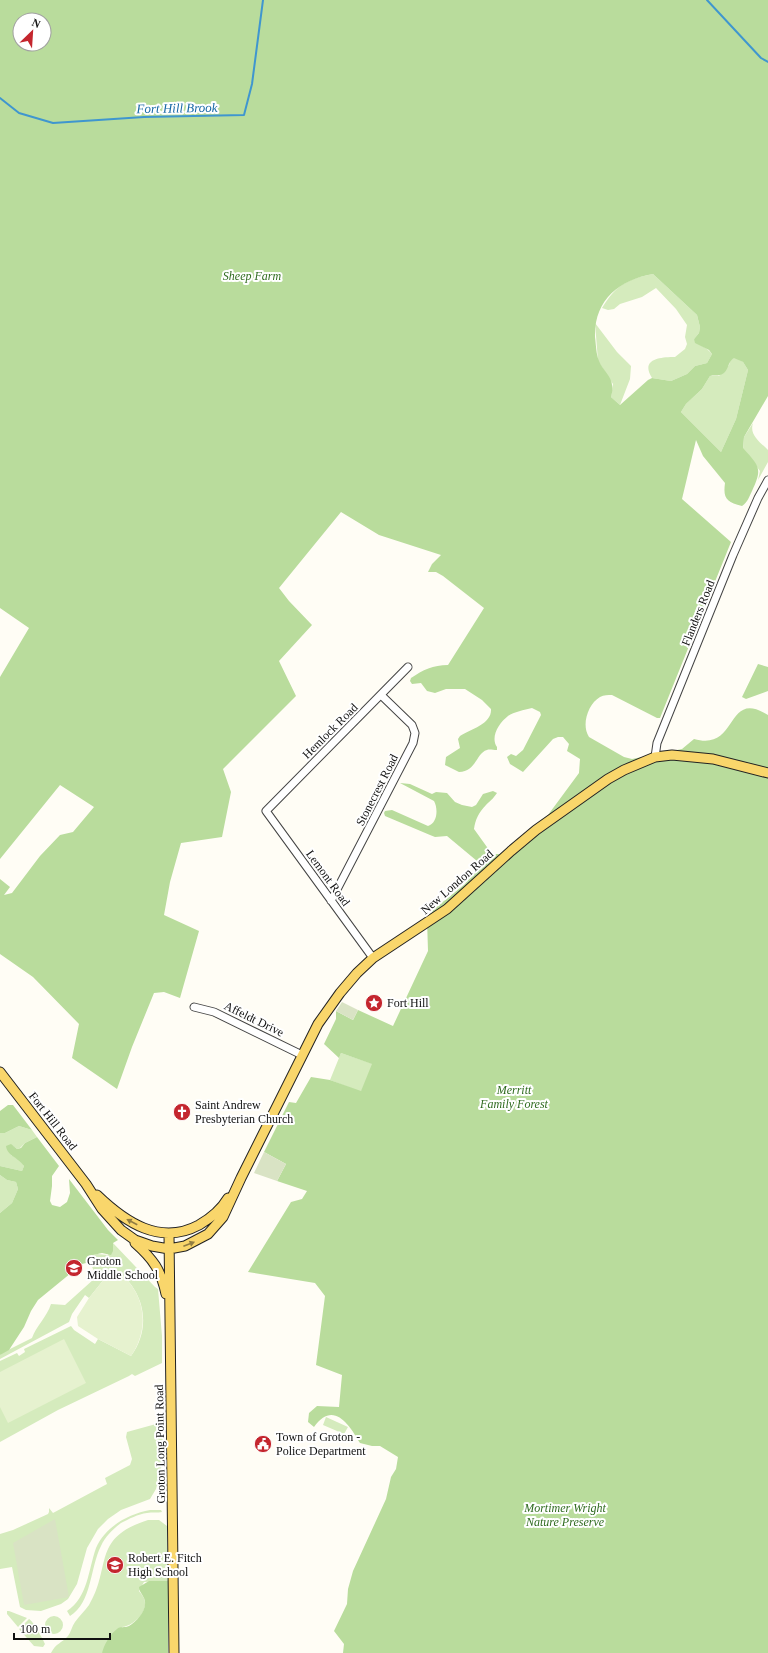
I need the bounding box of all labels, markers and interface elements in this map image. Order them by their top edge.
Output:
north arrow [12,12,52,52]
text: N [30,16,42,30]
water label: Fort Hill Brook [135,100,218,116]
park label: Sheep Farm [223,269,281,283]
street label: Flanders Road [678,578,718,648]
street label: Hemlock Road [299,700,361,762]
street label: Stonecrest Road [353,752,401,828]
street label: Lemont Road [303,847,353,909]
street label: New London Road [418,847,496,917]
place icon: Fort Hill [364,993,384,1013]
place label: Fort Hill [387,996,429,1010]
street label: Affeldt Drive [222,999,286,1039]
park label: Merritt Family Forest [479,1083,549,1111]
street label: Fort Hill Road [26,1089,80,1153]
place label: Saint Andrew Presbyterian Church [195,1098,293,1126]
church icon: Saint Andrew Presbyterian Church [172,1102,192,1122]
one-way arrow [126,1219,138,1225]
one-way arrow [183,1241,195,1247]
place label: Groton Middle School [87,1254,159,1282]
school or university icon: Groton Middle School [64,1258,84,1278]
street label: Groton Long Point Road [152,1384,168,1504]
place label: Town of Groton - Police Department [276,1430,366,1458]
public building icon: Town of Groton - Police Department [253,1434,273,1454]
park label: Mortimer Wright Nature Preserve [523,1501,606,1529]
place label: Robert E. Fitch High School [128,1551,202,1579]
school or university icon: Robert E. Fitch High School [105,1555,125,1575]
scale bar [14,1615,110,1641]
text: 100 m [20,1622,51,1636]

